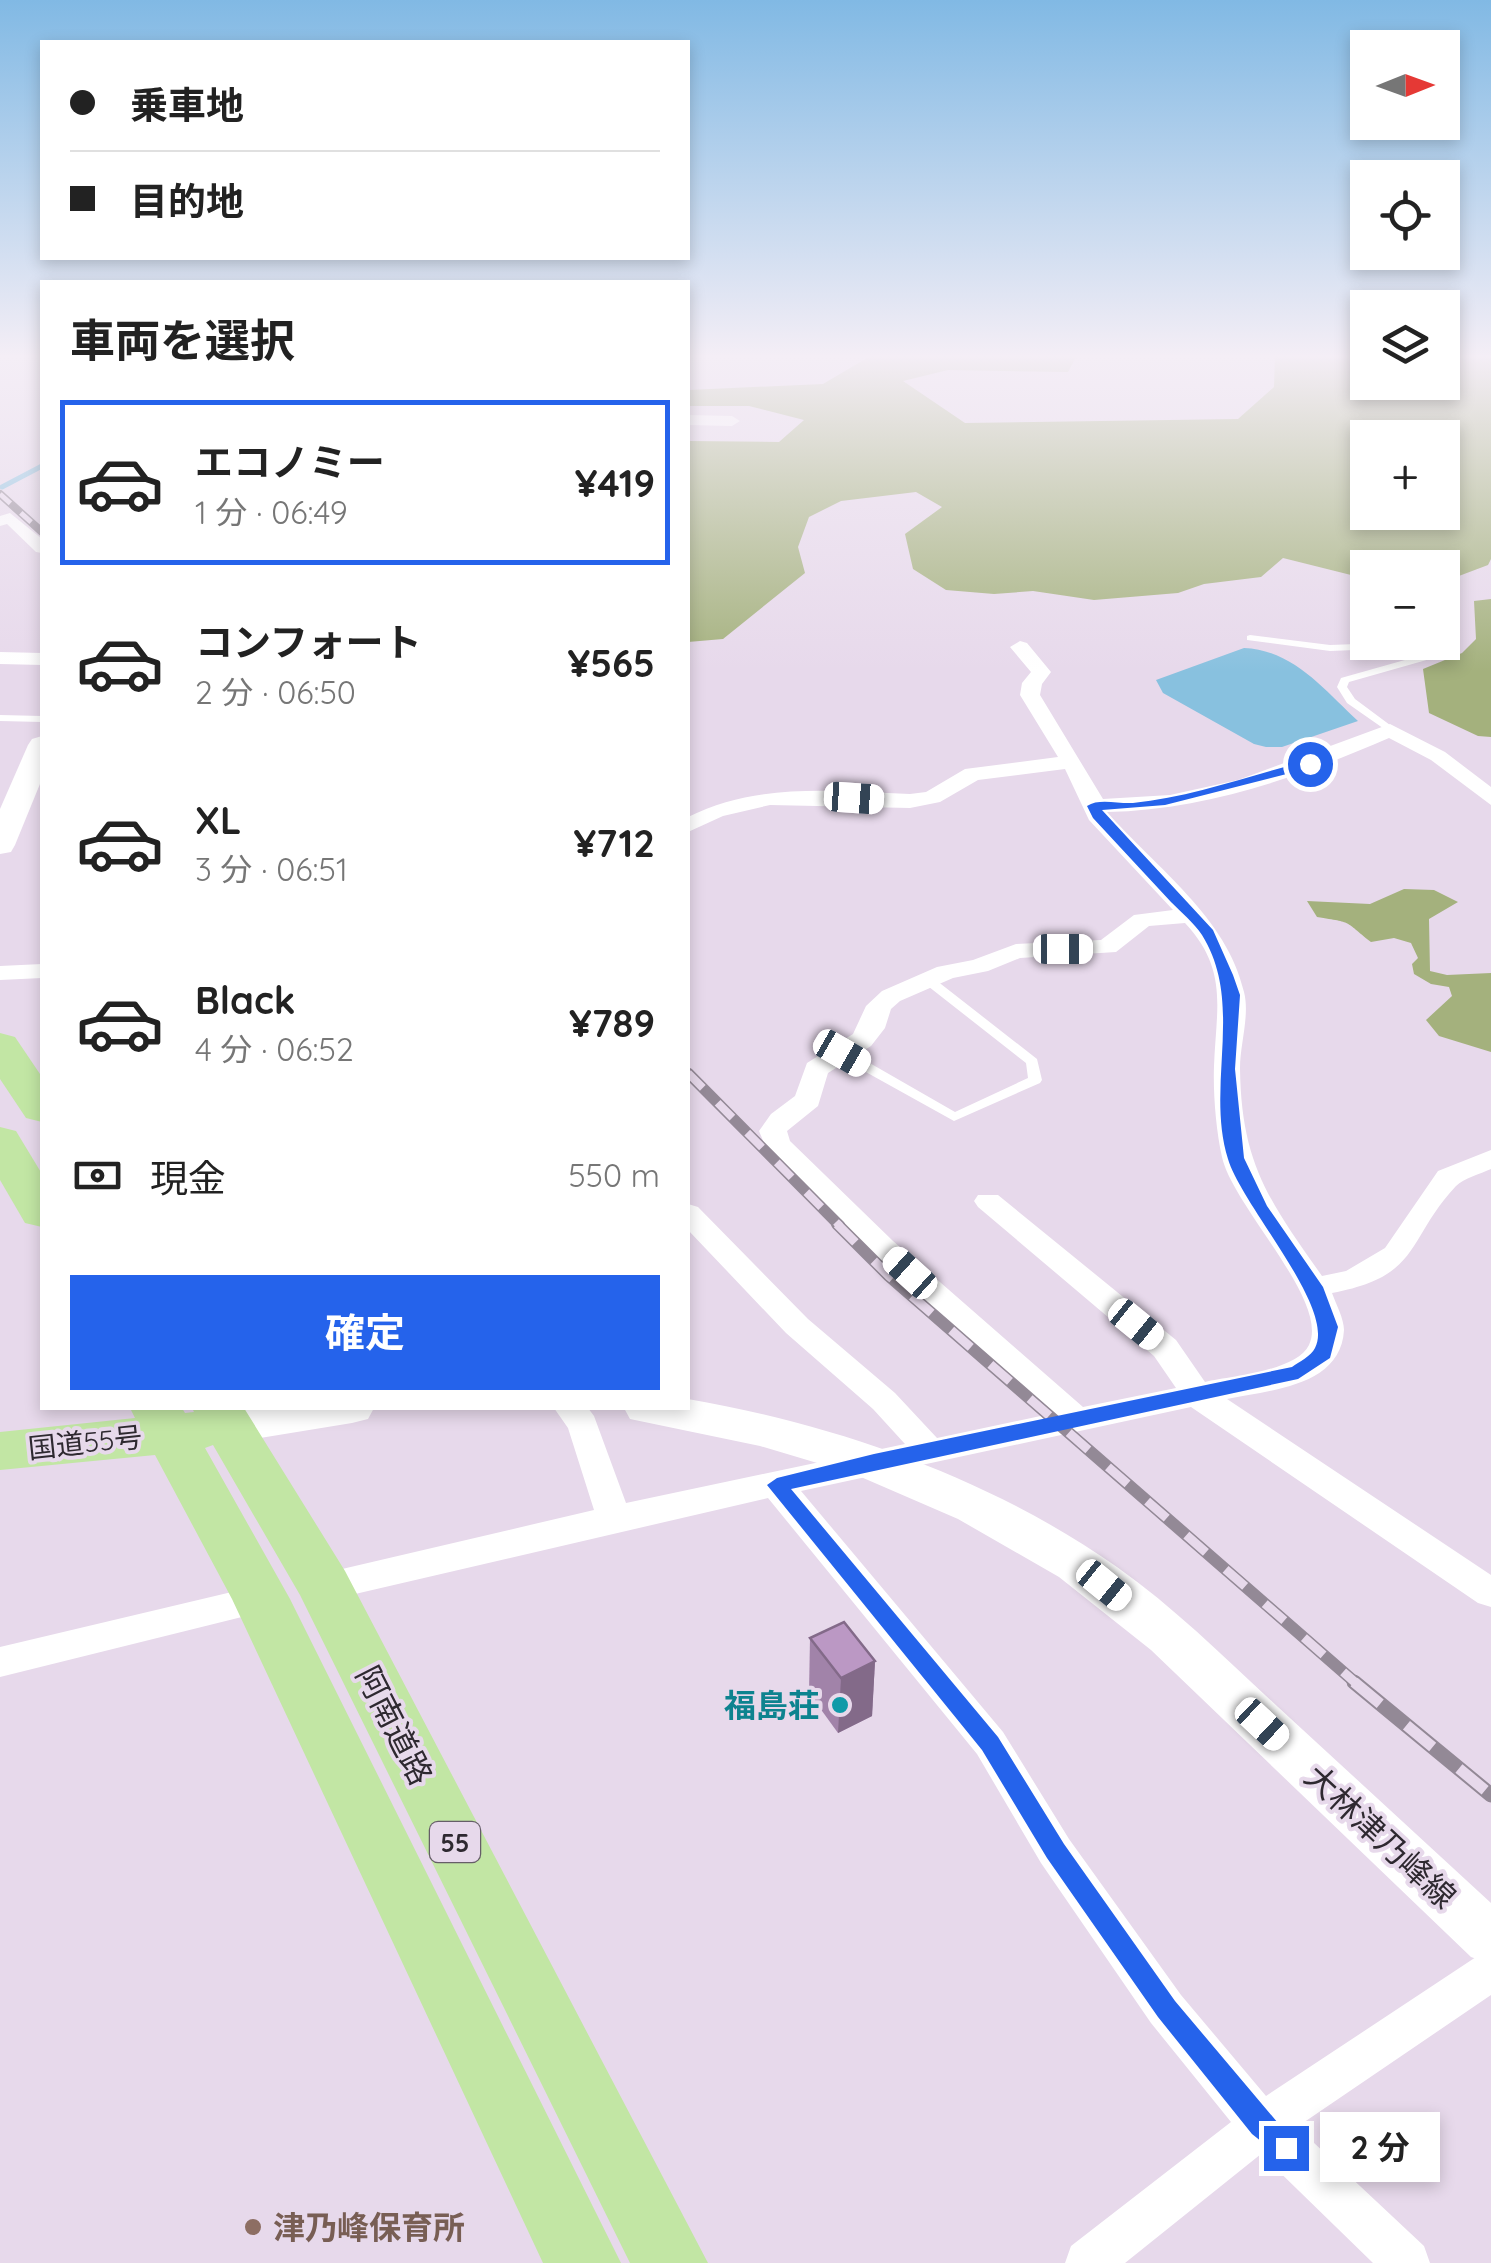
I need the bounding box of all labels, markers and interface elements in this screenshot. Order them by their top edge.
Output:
north arrow [1350,30,1460,140]
map controls [1350,30,1460,660]
text: 乗車地 [130,81,244,129]
button: locate [1350,160,1460,270]
text: 目的地 [130,177,244,225]
button: layers [1350,290,1460,400]
text: 車両を選択 [70,312,295,368]
button: + [1350,420,1460,530]
icon: car [75,438,165,528]
text: エコノミー [195,438,385,486]
text: ¥419 [575,459,655,507]
text: 1 分 · 06:49 [195,492,348,532]
button: − [1350,550,1460,660]
icon: car [75,618,165,708]
text: コンフォート [195,618,422,666]
text: ¥565 [568,639,655,687]
text: 2 分 · 06:50 [195,672,356,712]
route start [1288,742,1333,787]
car [823,781,885,815]
text: XL [195,796,241,844]
icon: car [75,798,165,888]
text: ¥712 [574,819,655,867]
text: 3 分 · 06:51 [195,849,348,889]
car [1033,934,1093,964]
text: Black [195,976,295,1024]
icon: car [75,978,165,1068]
text: ¥789 [569,999,655,1047]
car [809,1025,875,1081]
text: 4 分 · 06:52 [195,1029,354,1069]
icon: cash [70,1148,125,1203]
text: 現金 [150,1154,226,1202]
text: 550 m [568,1155,660,1195]
car [878,1242,942,1304]
button: 確定 [70,1275,660,1390]
car [1103,1293,1169,1355]
street label: 国道55号 [26,1419,144,1465]
car [1071,1554,1137,1616]
street label: 阿南道路 [348,1659,442,1791]
place label: 福島荘 [724,1685,820,1725]
car [1230,1693,1294,1755]
marker: 福島荘 [829,1694,851,1716]
street label: 大林津乃峰線 [1297,1756,1465,1916]
road number: 55 [430,1822,480,1862]
callout: 2 分 [1321,2113,1441,2183]
route end [1264,2126,1309,2171]
text: 2 分 [1350,2127,1410,2167]
place label: 津乃峰保育所 [273,2207,465,2247]
marker: 津乃峰保育所 [242,2216,264,2238]

